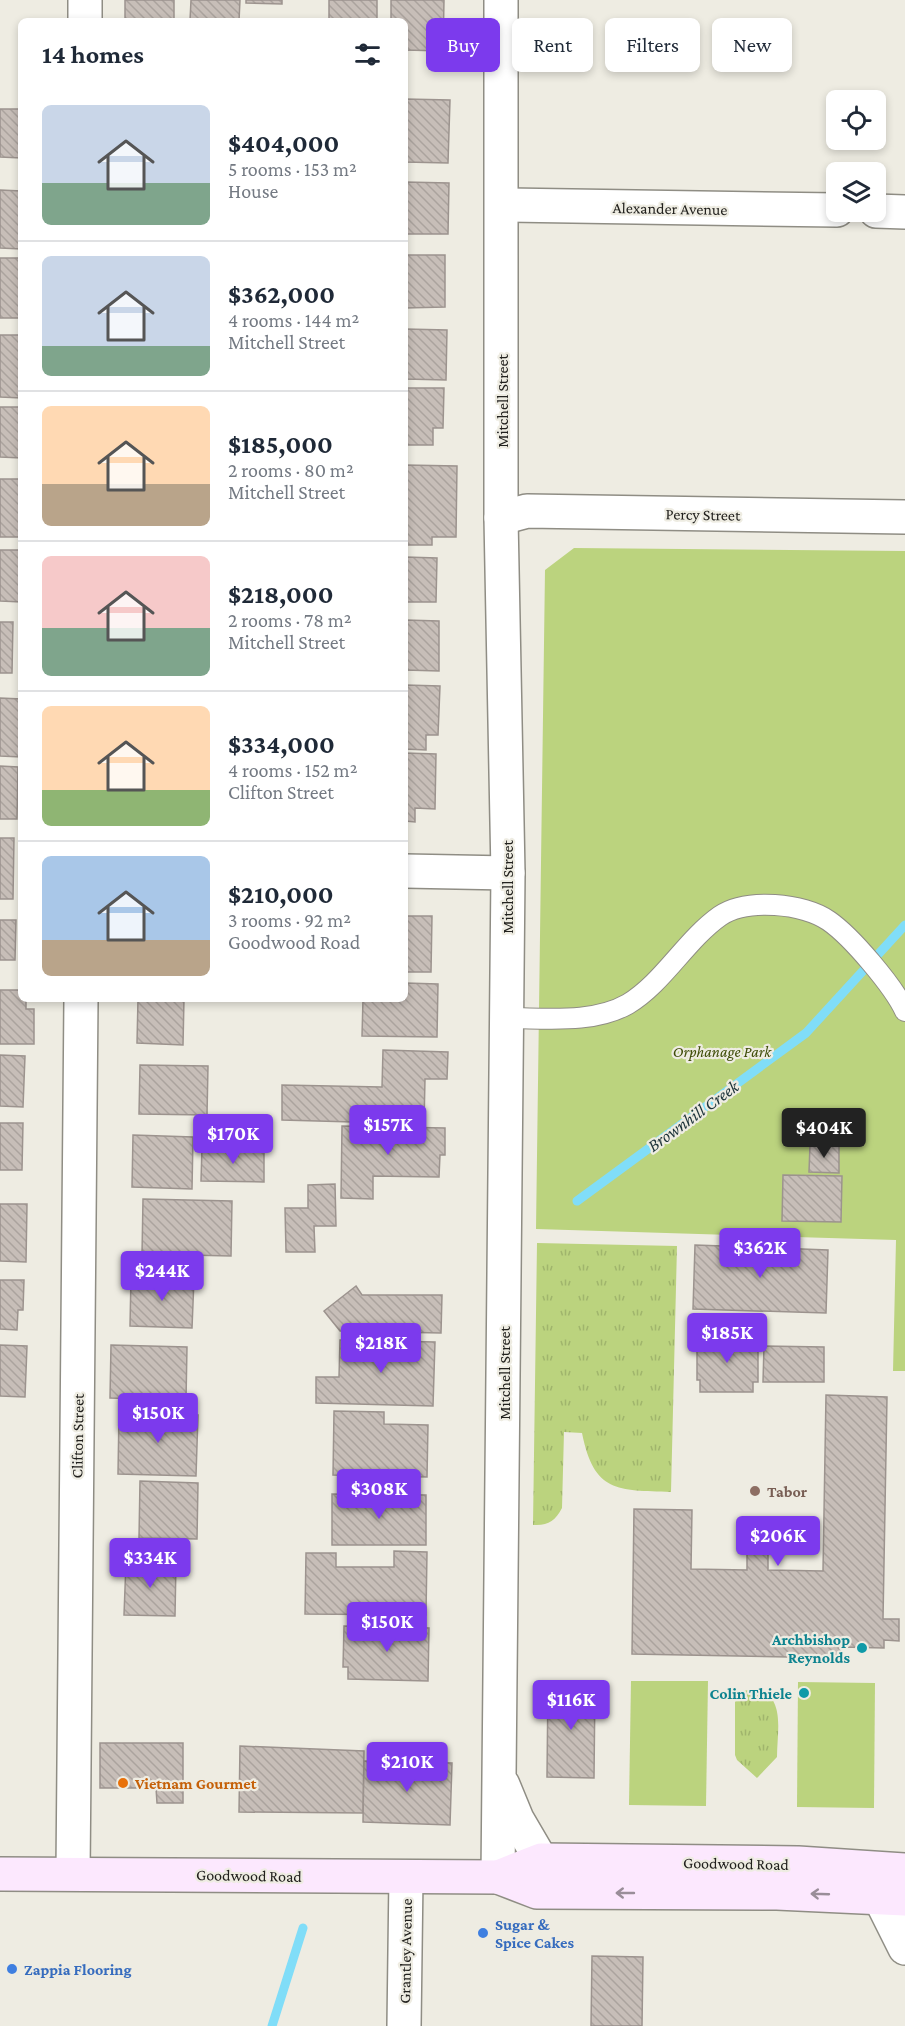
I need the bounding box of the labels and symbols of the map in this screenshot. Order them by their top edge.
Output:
street label: Alexander Avenue [612,199,728,218]
street label: Mitchell Street [494,353,511,448]
street label: Percy Street [666,505,741,525]
street label: Mitchell Street [499,839,516,934]
park label: Orphanage Park [673,1043,772,1061]
water label: Brownhill Creek [643,1076,743,1156]
pin: $157K [346,1105,430,1156]
pin: $404K [782,1108,866,1159]
pin: $170K [191,1114,275,1165]
pin: $362K [718,1228,802,1279]
pin: $244K [120,1251,204,1302]
pin: $185K [685,1313,769,1364]
pin: $218K [339,1323,423,1374]
street label: Mitchell Street [496,1325,513,1420]
street label: Clifton Street [68,1393,87,1479]
pin: $150K [116,1393,200,1444]
pin: $308K [337,1469,421,1520]
place label: Tabor [767,1483,808,1500]
marker: Tabor [748,1484,762,1498]
pin: $206K [736,1516,820,1567]
pin: $334K [108,1538,192,1589]
pin: $150K [345,1602,429,1653]
place label: Archbishop Reynolds [771,1631,850,1666]
marker: Archbishop Reynolds [855,1641,869,1655]
pin: $116K [529,1680,613,1731]
place label: Colin Thiele [710,1685,793,1702]
marker: Colin Thiele [797,1686,811,1700]
pin: $210K [365,1742,449,1793]
place label: Vietnam Gourmet [134,1775,257,1792]
marker: Vietnam Gourmet [116,1776,130,1790]
street label: Goodwood Road [683,1854,790,1873]
street label: Goodwood Road [196,1866,303,1885]
one-way arrow [616,1887,636,1899]
one-way arrow [811,1889,831,1900]
street label: Grantley Avenue [396,1898,416,2004]
place label: Sugar & Spice Cakes [495,1916,574,1951]
marker: Sugar & Spice Cakes [476,1926,490,1940]
place label: Zappia Flooring [24,1961,132,1978]
marker: Zappia Flooring [5,1962,19,1976]

